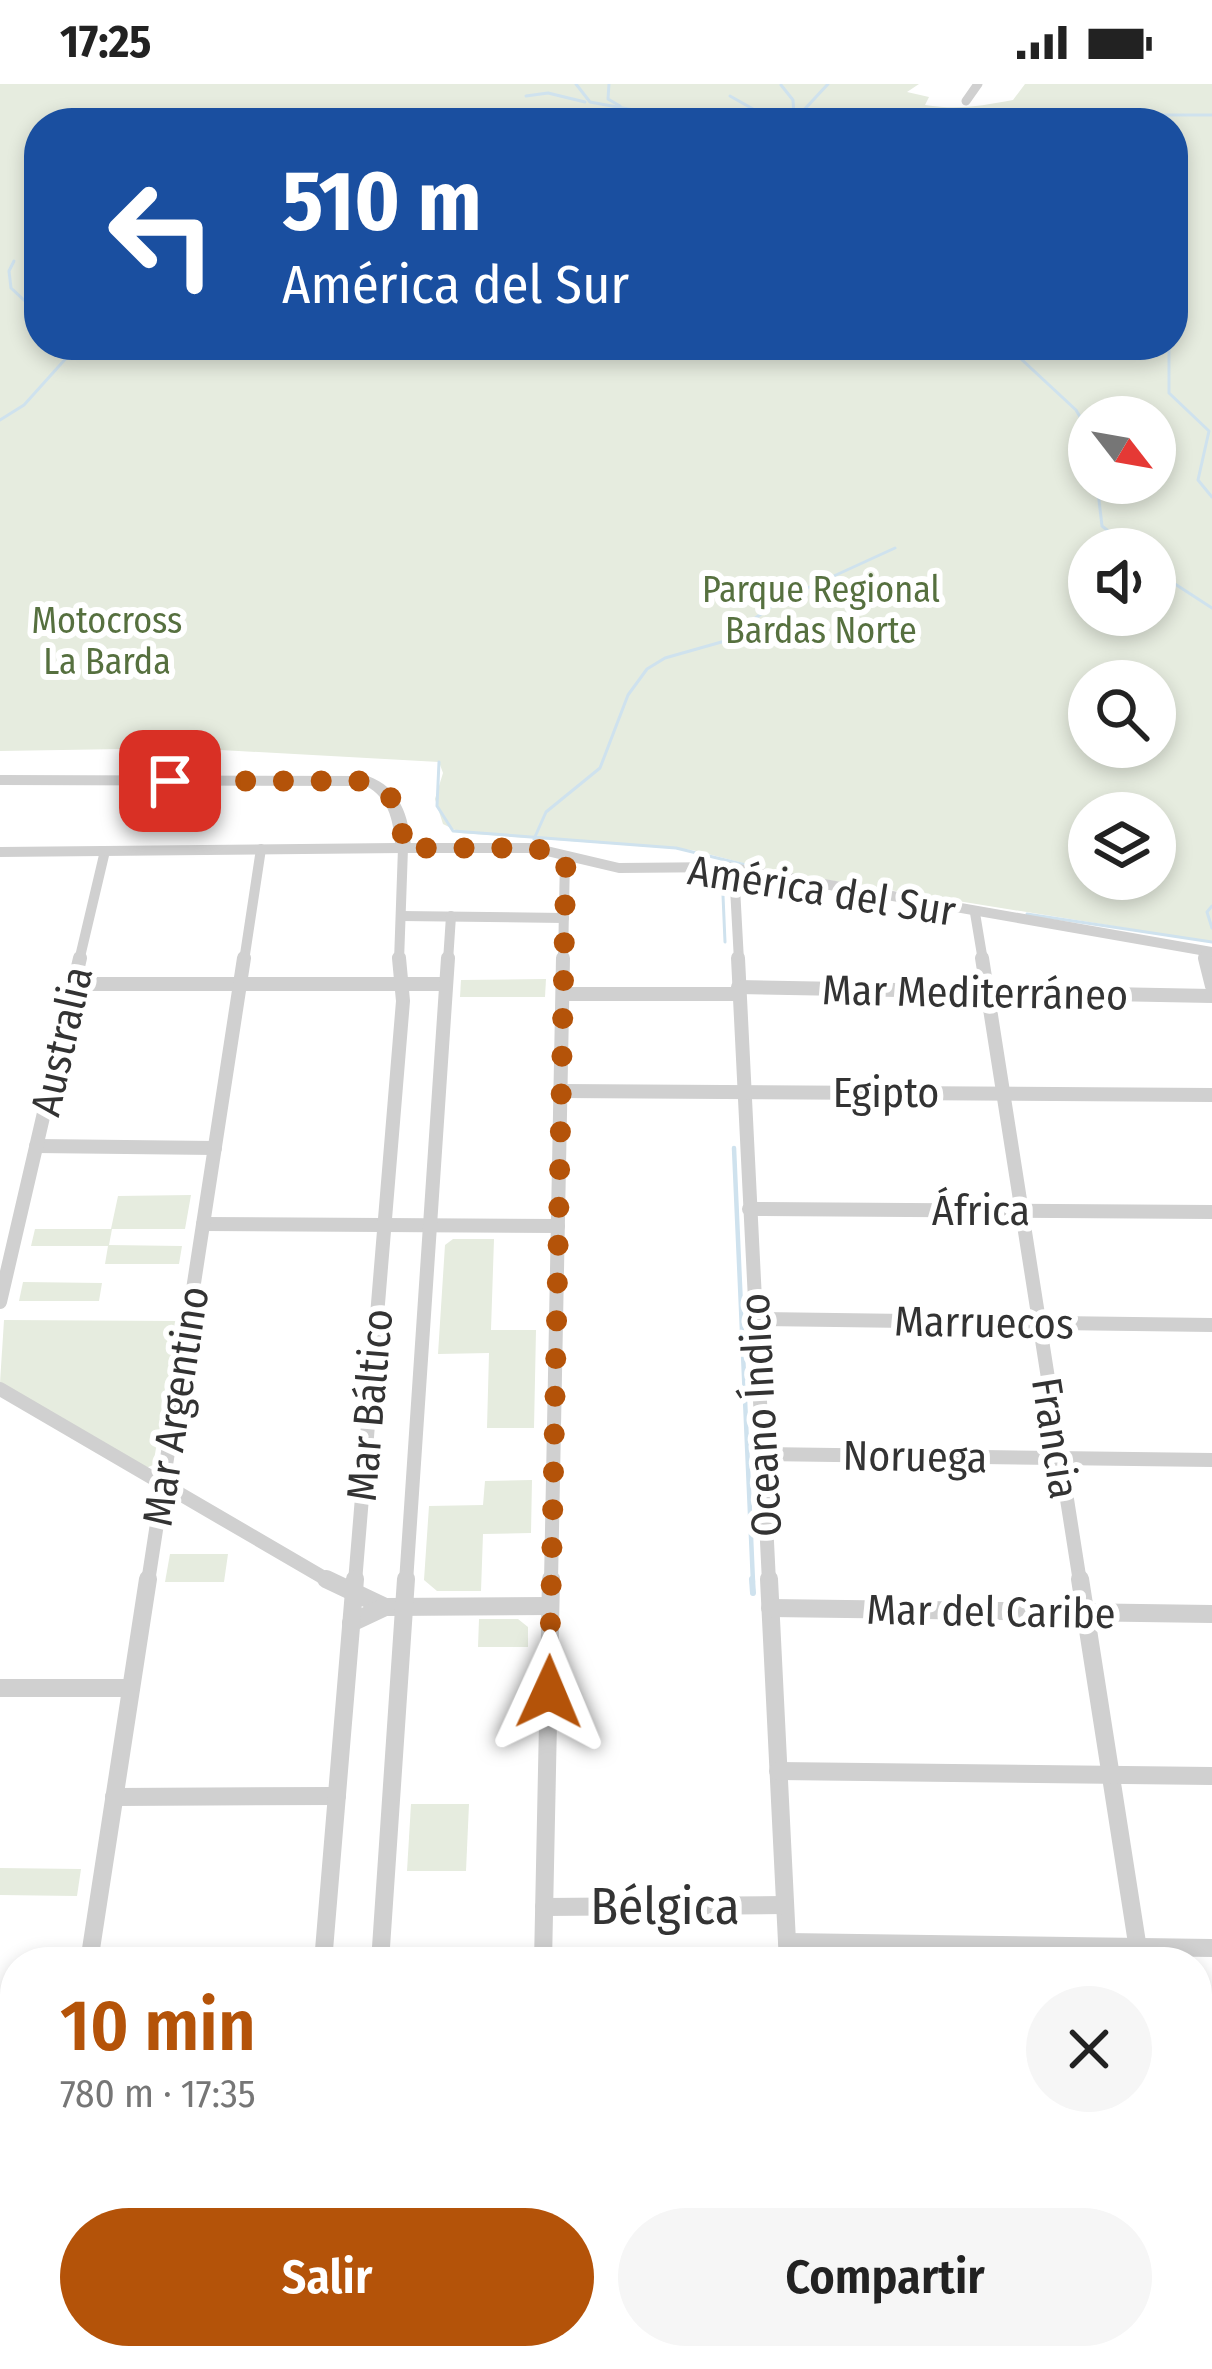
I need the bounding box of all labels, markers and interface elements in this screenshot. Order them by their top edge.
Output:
text: 17:25 [60,15,151,69]
text: 510 m [282,151,482,252]
icon: left [84,156,240,312]
text: América del Sur [282,253,629,317]
north arrow [1068,396,1176,504]
map controls [1068,396,1176,900]
button: sound [1068,528,1176,636]
park label: Parque Regional Bardas Norte [702,568,940,653]
park label: Motocross La Barda [32,599,182,684]
button: search [1068,660,1176,768]
pin [119,730,221,832]
icon: arrive [137,748,203,814]
button: layers [1068,792,1176,900]
street label: América del Sur [685,845,959,937]
street label: Australia [21,962,103,1121]
street label: Mar Mediterráneo [822,965,1128,1021]
street label: Egipto [833,1068,939,1118]
street label: África [932,1186,1030,1236]
street label: Mar Argentino [132,1283,220,1529]
street label: Oceano Índico [730,1292,792,1538]
street label: Marruecos [894,1296,1074,1350]
street label: Mar Báltico [337,1307,403,1503]
street label: Francia [1021,1374,1089,1502]
street label: Noruega [842,1431,988,1483]
street label: Mar del Caribe [866,1585,1116,1639]
position arrow [486,1629,612,1755]
street label: Bélgica [590,1876,740,1938]
text: 10 min [60,1983,256,2069]
button: close [1026,1986,1152,2112]
text: 780 m · 17:35 [60,2071,256,2117]
button: Salir [60,2208,594,2346]
button: Compartir [618,2208,1152,2346]

